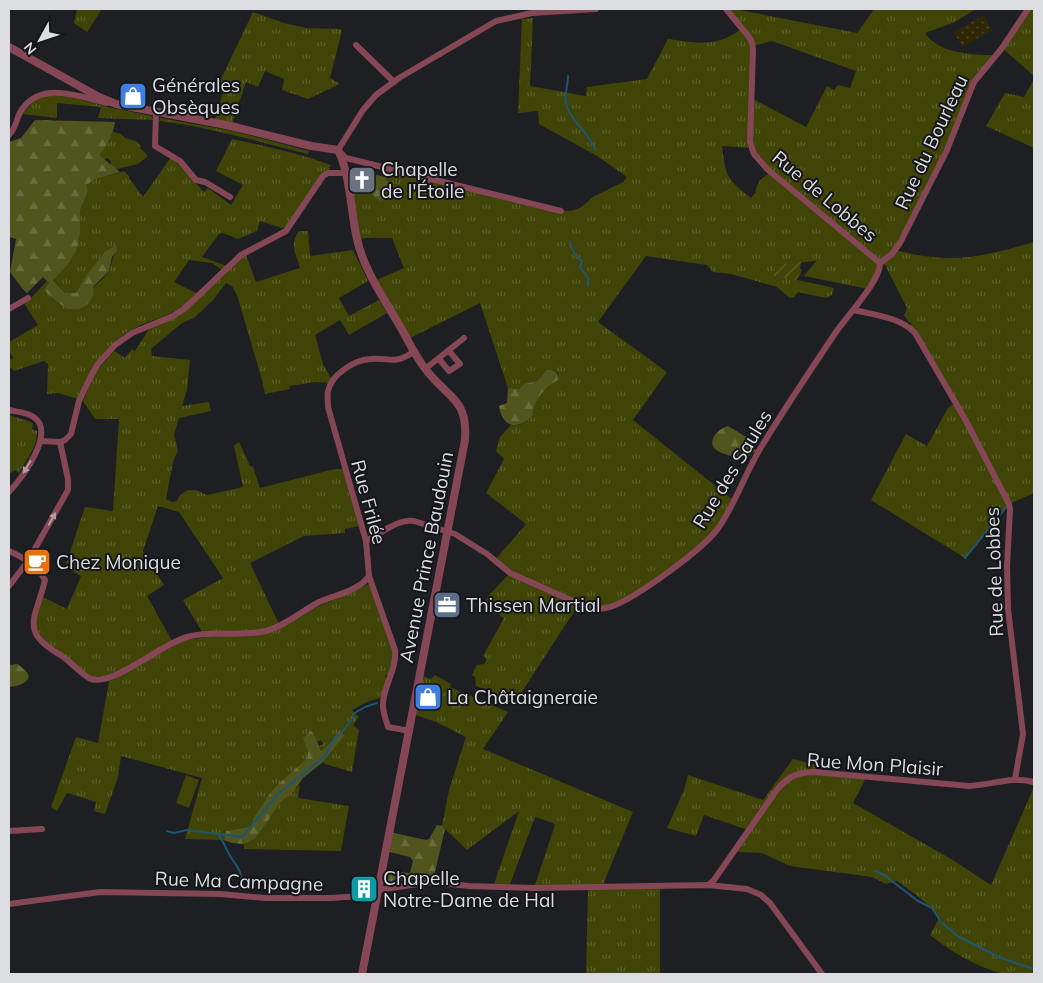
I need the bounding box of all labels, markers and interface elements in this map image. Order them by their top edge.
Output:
north arrow [15,15,65,65]
text: N [20,39,40,58]
street label: Rue du Bourleau [889,71,973,213]
place label: Générales Obsèques [152,73,240,119]
shop icon: Générales Obsèques [118,81,148,111]
street label: Rue de Lobbes [768,145,882,247]
place label: Chapelle de l'Étoile [381,157,464,203]
church icon: Chapelle de l'Étoile [347,165,377,195]
street label: Rue des Saules [687,405,777,533]
street label: Avenue Prince Baudouin [394,449,458,665]
street label: Rue Frilée [346,457,392,547]
one-way arrow [22,461,31,474]
street label: Rue de Lobbes [980,507,1008,637]
one-way arrow [48,511,56,526]
cafe icon: Chez Monique [22,547,52,577]
place label: Chez Monique [56,550,181,574]
office icon: Thissen Martial [432,590,462,620]
place label: Thissen Martial [466,593,601,617]
shop icon: La Châtaigneraie [413,682,443,712]
place label: La Châtaigneraie [447,685,598,709]
street label: Rue Mon Plaisir [806,747,944,781]
street label: Rue Ma Campagne [154,866,324,896]
place label: Chapelle Notre-Dame de Hal [383,866,555,912]
building icon: Chapelle Notre-Dame de Hal [349,874,379,904]

